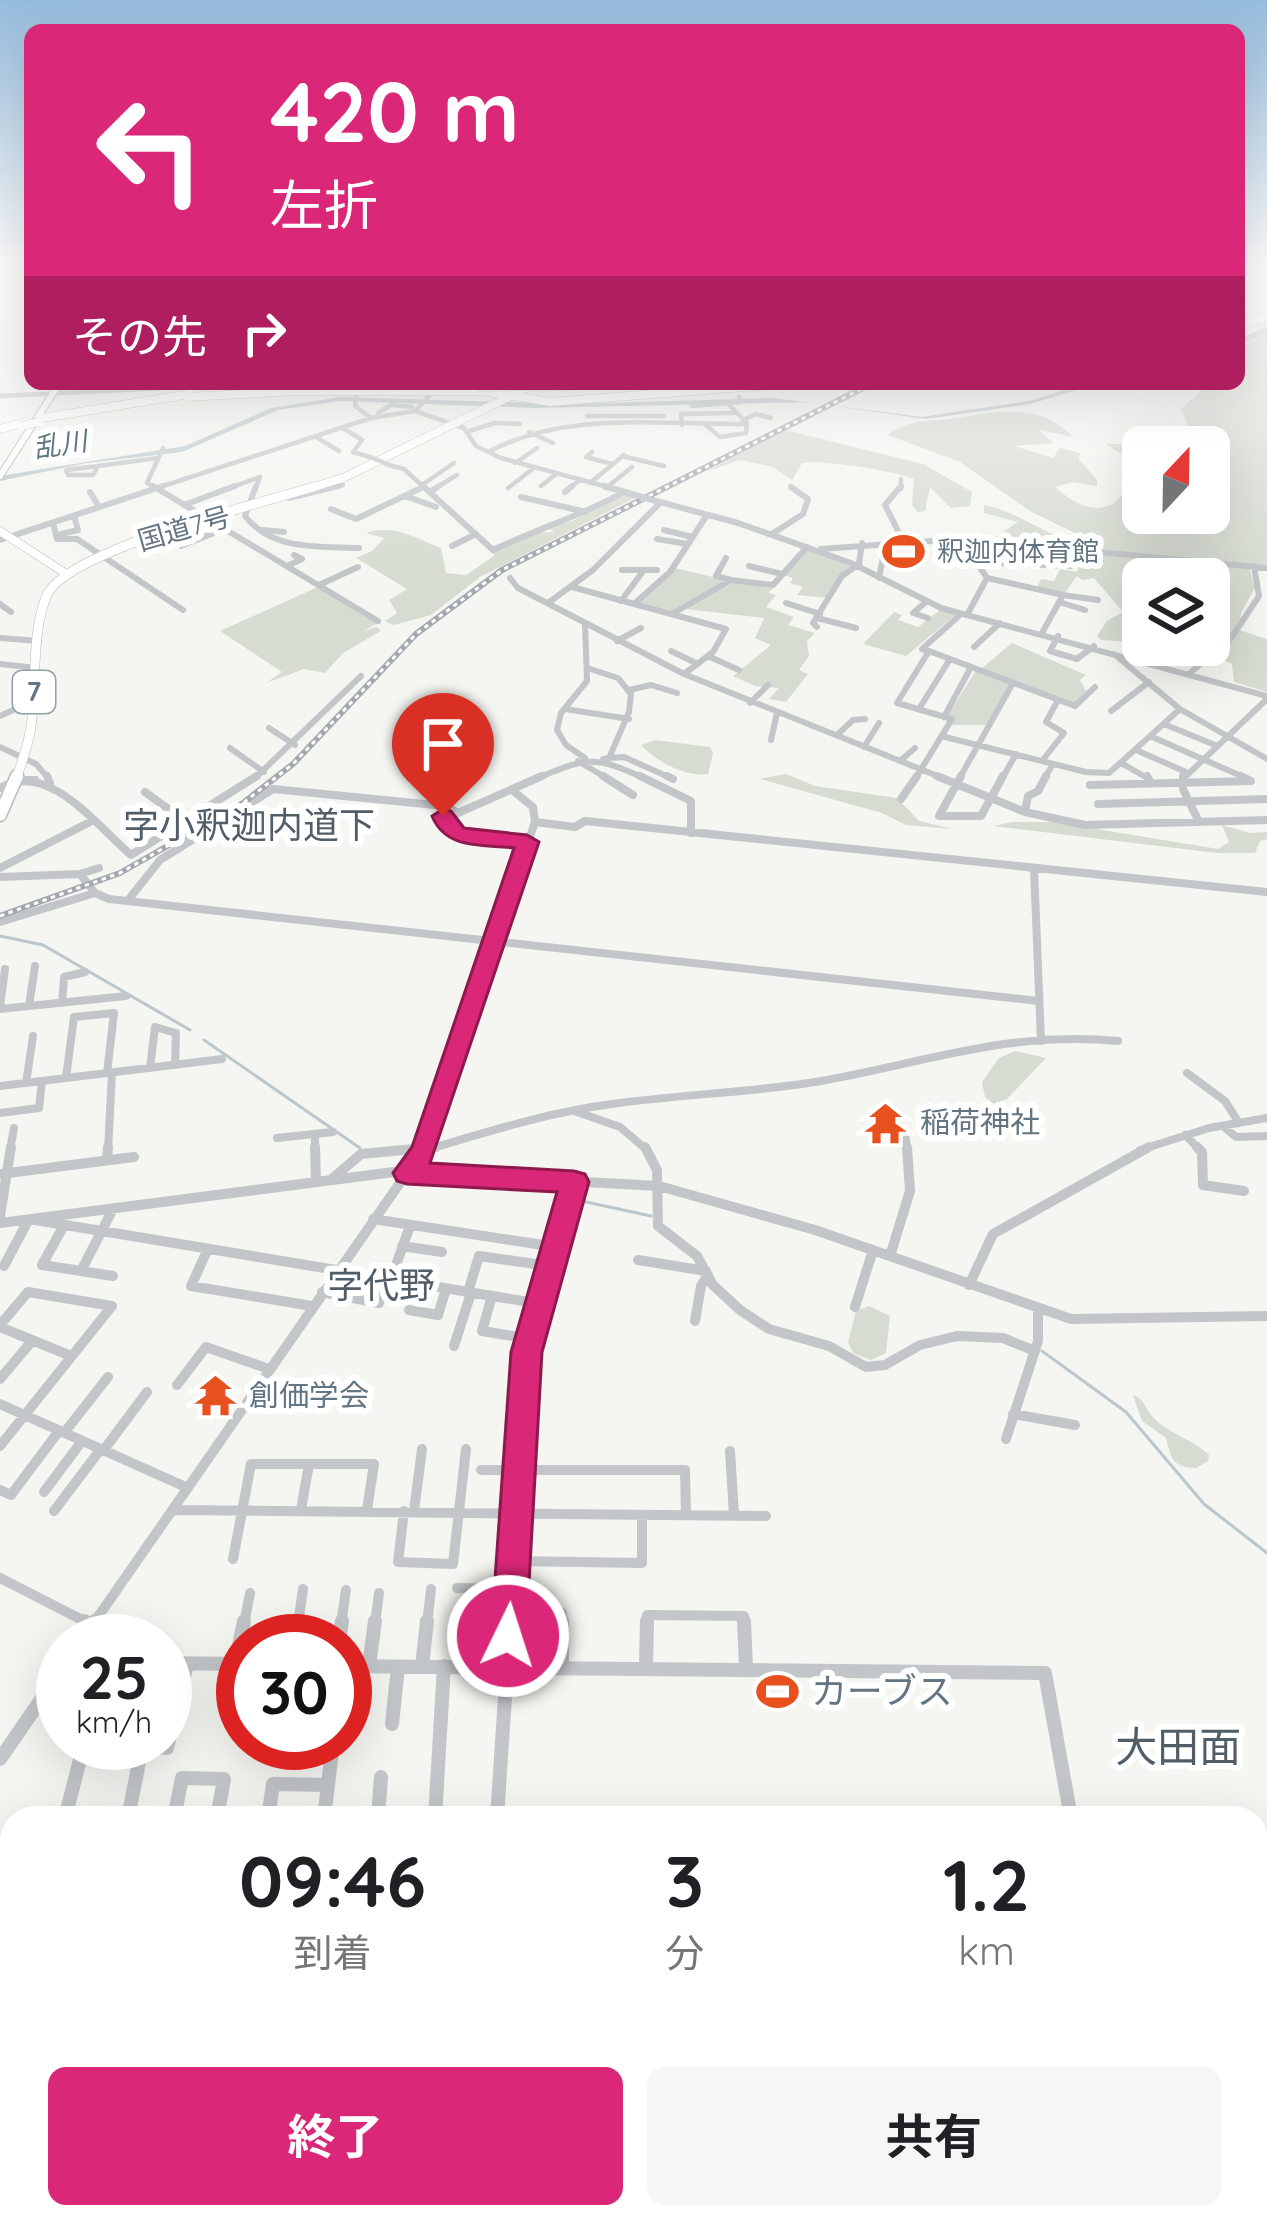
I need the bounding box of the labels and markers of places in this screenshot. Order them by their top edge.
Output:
sports icon: 釈迦内体育館 [880,529,926,575]
place label: 釈迦内体育館 [937,534,1099,568]
pin [392,693,494,816]
temple icon: 稲荷神社 [863,1100,909,1146]
place label: 稲荷神社 [920,1103,1040,1141]
temple icon: 創価学会 [192,1373,238,1419]
place label: 創価学会 [249,1376,369,1414]
sports icon: カーブス [754,1668,800,1714]
place label: カーブス [811,1668,953,1713]

